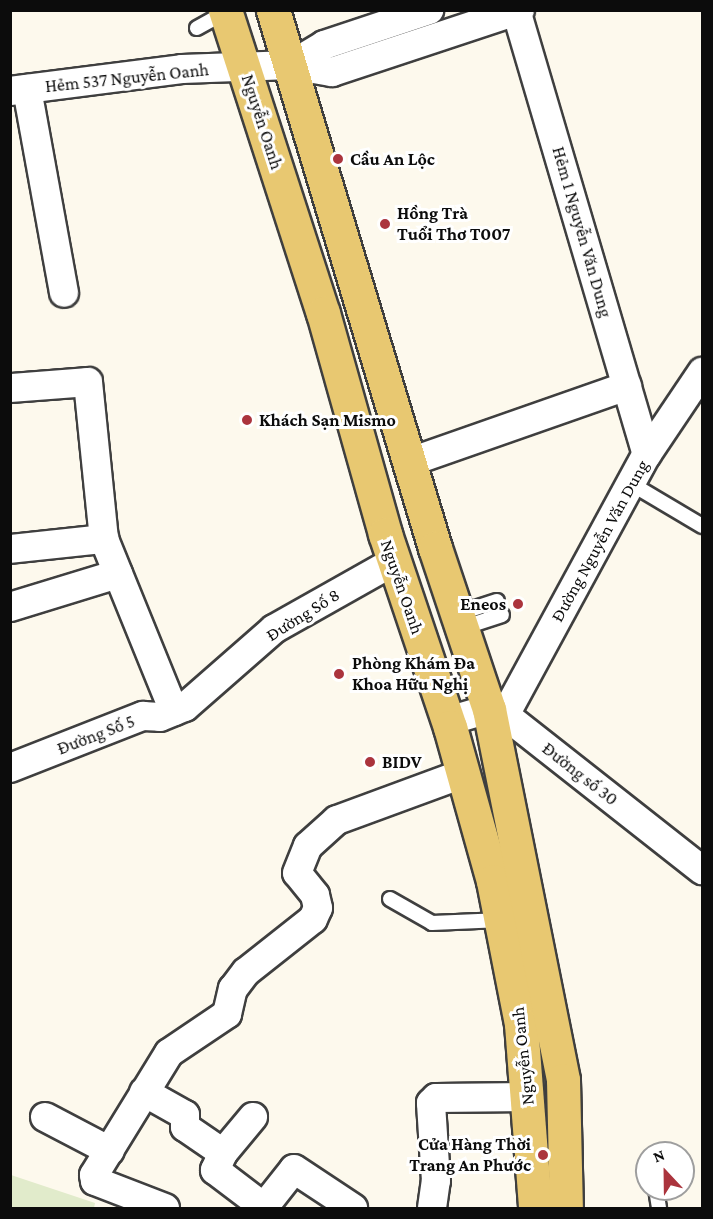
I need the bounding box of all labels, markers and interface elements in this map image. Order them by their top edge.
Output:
street label: Hẻm 537 Nguyễn Oanh [44,59,210,97]
street label: Nguyễn Oanh [236,72,288,172]
street label: Hẻm 1 Nguyễn Văn Dung [547,144,617,320]
place label: Cầu An Lộc [350,148,435,170]
marker: Cầu An Lộc [331,152,345,166]
place label: Hồng Trà Tuổi Thơ T007 [397,203,511,246]
marker: Hồng Trà Tuổi Thơ T007 [378,217,392,231]
place label: Khách Sạn Mismo [259,409,396,431]
marker: Khách Sạn Mismo [240,413,254,427]
street label: Đường Nguyễn Văn Dung [546,456,654,626]
street label: Nguyễn Oanh [376,537,428,637]
street label: Đường Số 8 [262,584,344,646]
place label: Eneos [460,593,506,615]
marker: Eneos [511,597,525,611]
place label: Phòng Khám Đa Khoa Hữu Nghị [352,653,475,696]
marker: Phòng Khám Đa Khoa Hữu Nghị [330,665,348,683]
street label: Đường Số 5 [54,710,138,760]
street label: Đường số 30 [538,738,622,810]
place label: BIDV [382,751,422,773]
marker: BIDV [363,755,377,769]
street label: Nguyễn Oanh [507,1006,539,1106]
place label: Cửa Hàng Thời Trang An Phước [409,1134,531,1176]
north arrow [635,1141,695,1201]
text: N [651,1146,667,1166]
marker: Cửa Hàng Thời Trang An Phước [536,1148,550,1162]

